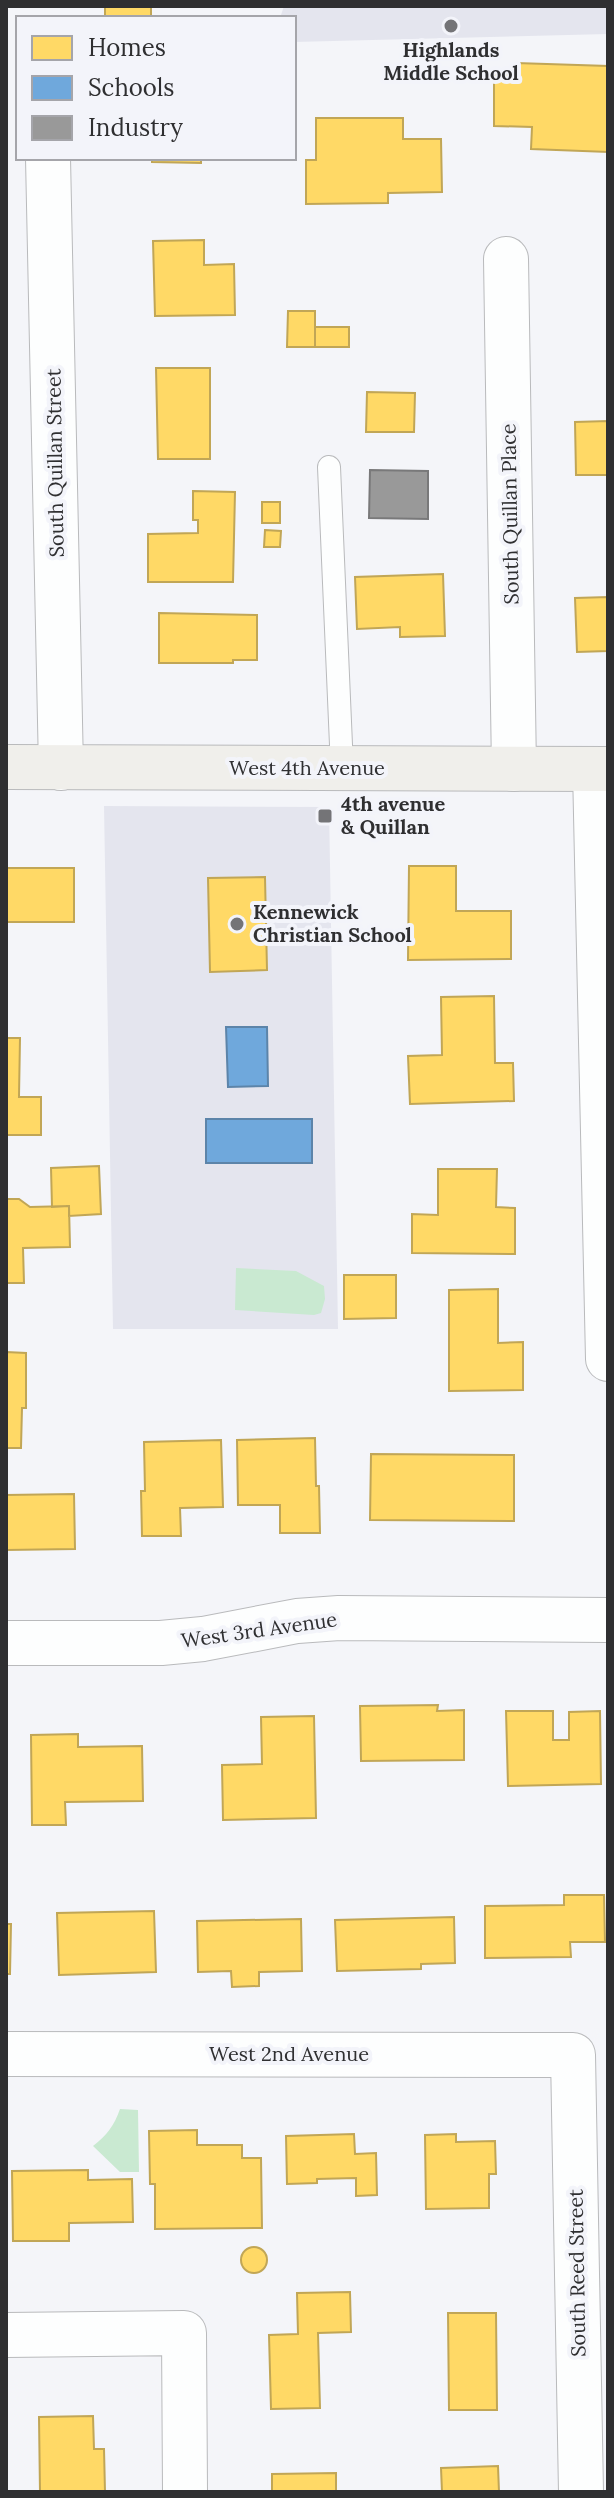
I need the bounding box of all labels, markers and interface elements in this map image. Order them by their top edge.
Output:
legend [16,16,296,160]
marker: Highlands Middle School [442,17,460,35]
text: Homes [88,32,166,63]
place label: Highlands Middle School [383,37,519,85]
text: Schools [88,72,174,103]
text: Industry [88,112,183,143]
street label: South Quillan Street [40,368,69,558]
street label: South Quillan Place [495,423,524,605]
street label: West 4th Avenue [229,755,385,780]
place label: 4th avenue & Quillan [341,791,445,839]
marker: 4th avenue & Quillan [316,807,334,825]
place label: Kennewick Christian School [253,899,412,947]
marker: Kennewick Christian School [228,915,246,933]
street label: West 3rd Avenue [179,1606,339,1653]
street label: West 2nd Avenue [209,2041,369,2066]
street label: South Reed Street [563,2189,590,2357]

